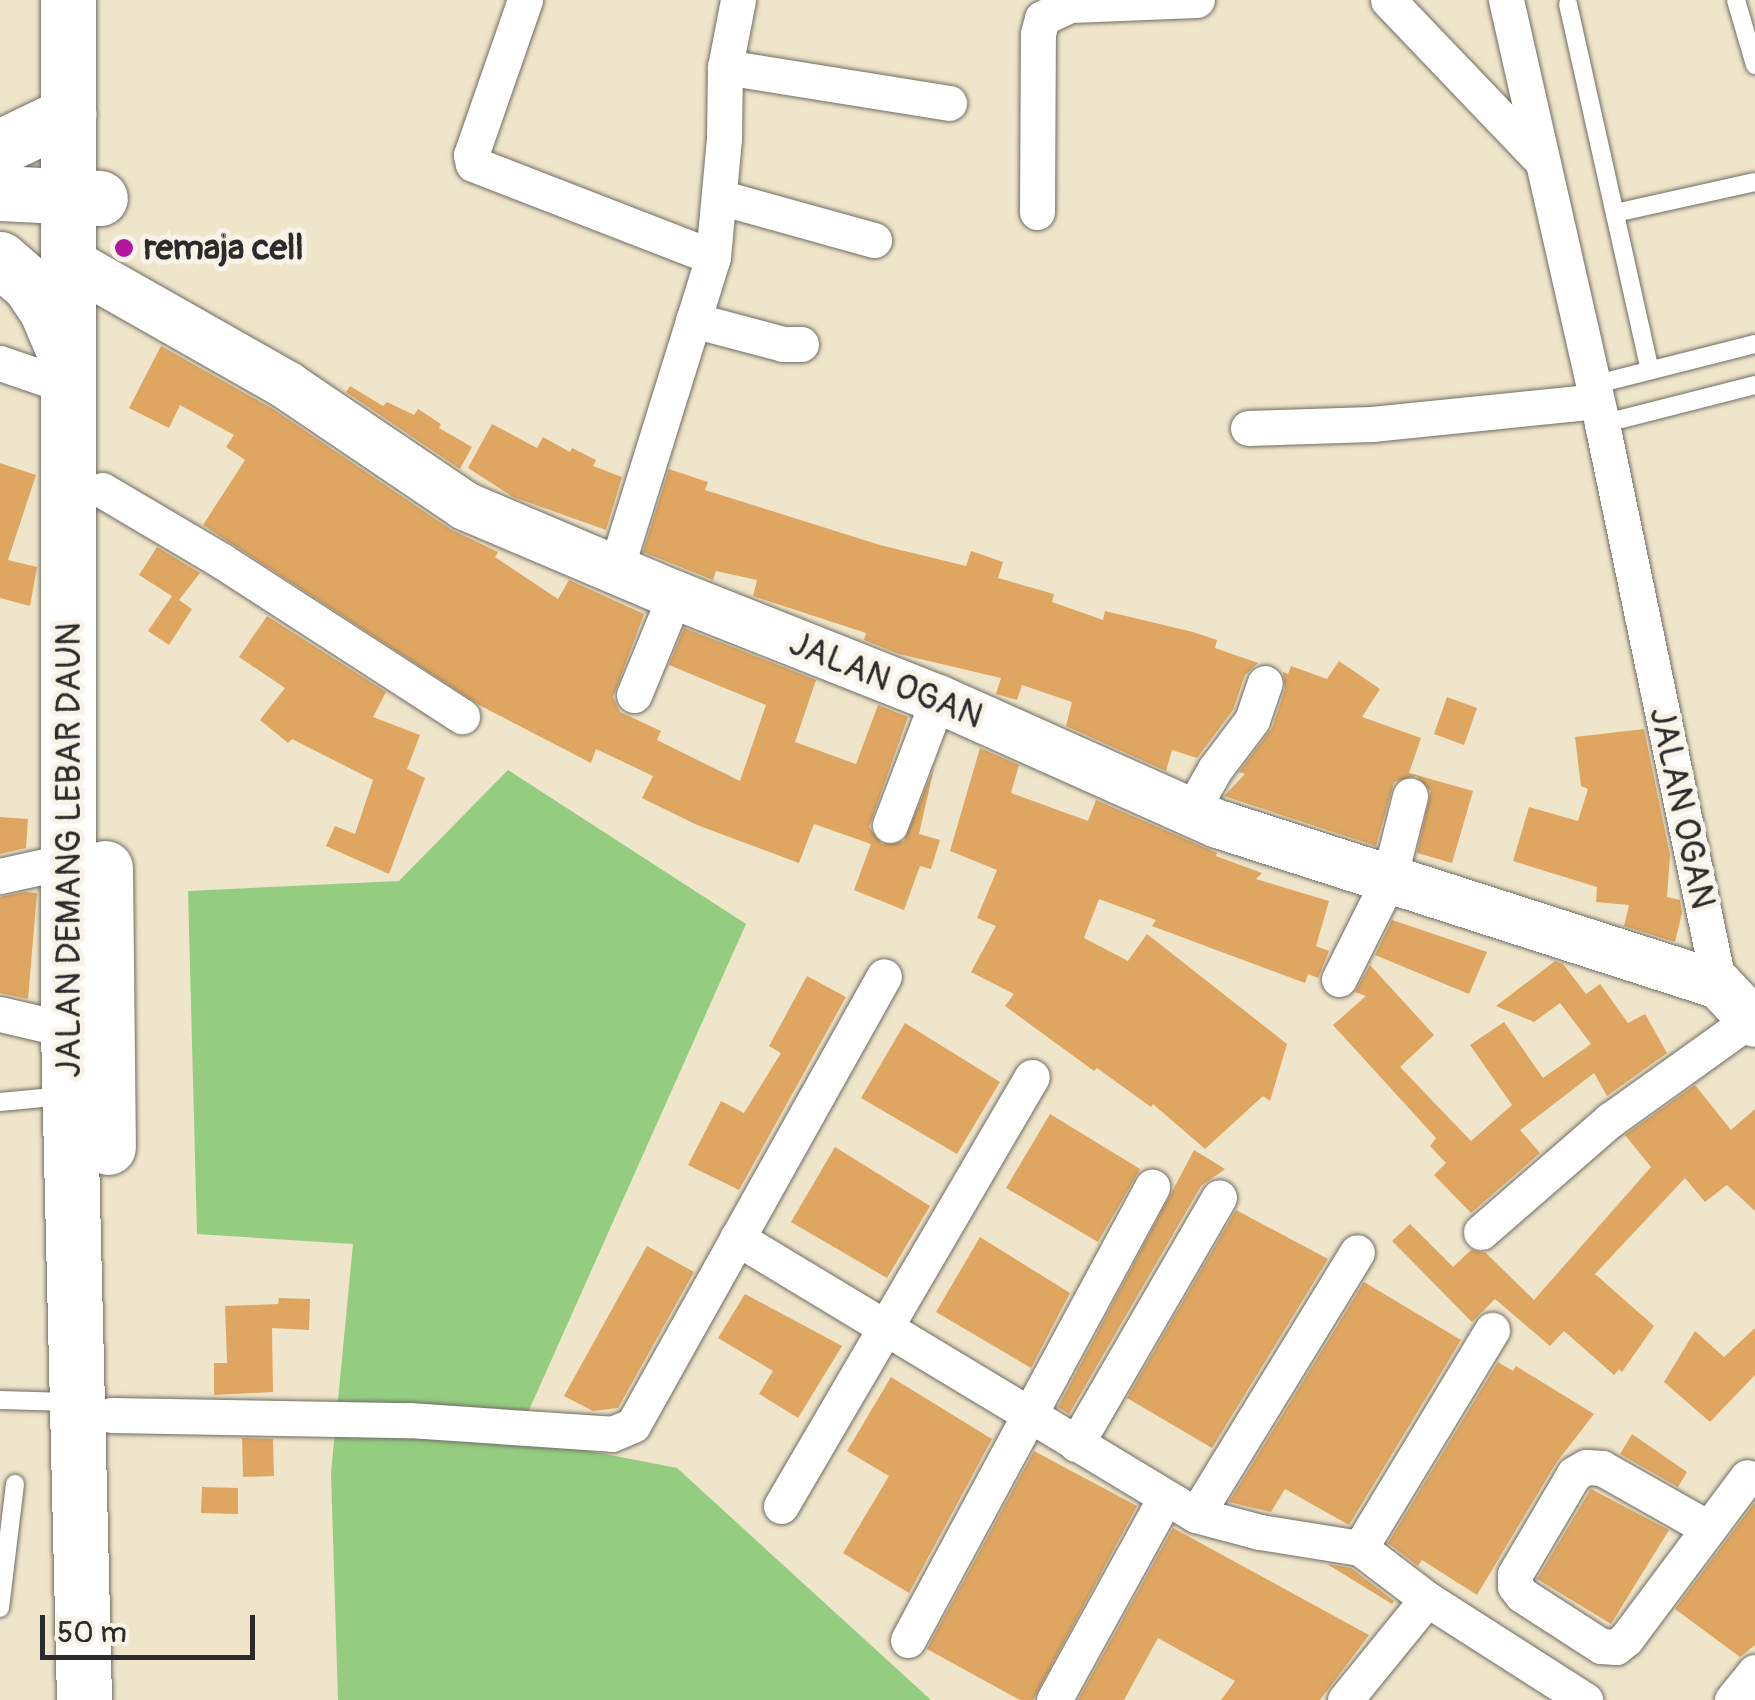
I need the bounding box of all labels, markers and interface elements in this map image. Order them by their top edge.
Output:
place label: remaja cell [144,227,304,269]
marker: remaja cell [113,237,135,259]
street label: JALAN DEMANG LEBAR DAUN [48,622,90,1078]
street label: JALAN OGAN [783,622,989,738]
street label: JALAN OGAN [1640,703,1724,913]
scale bar [45,1595,260,1657]
text: 50 m [57,1614,127,1651]

